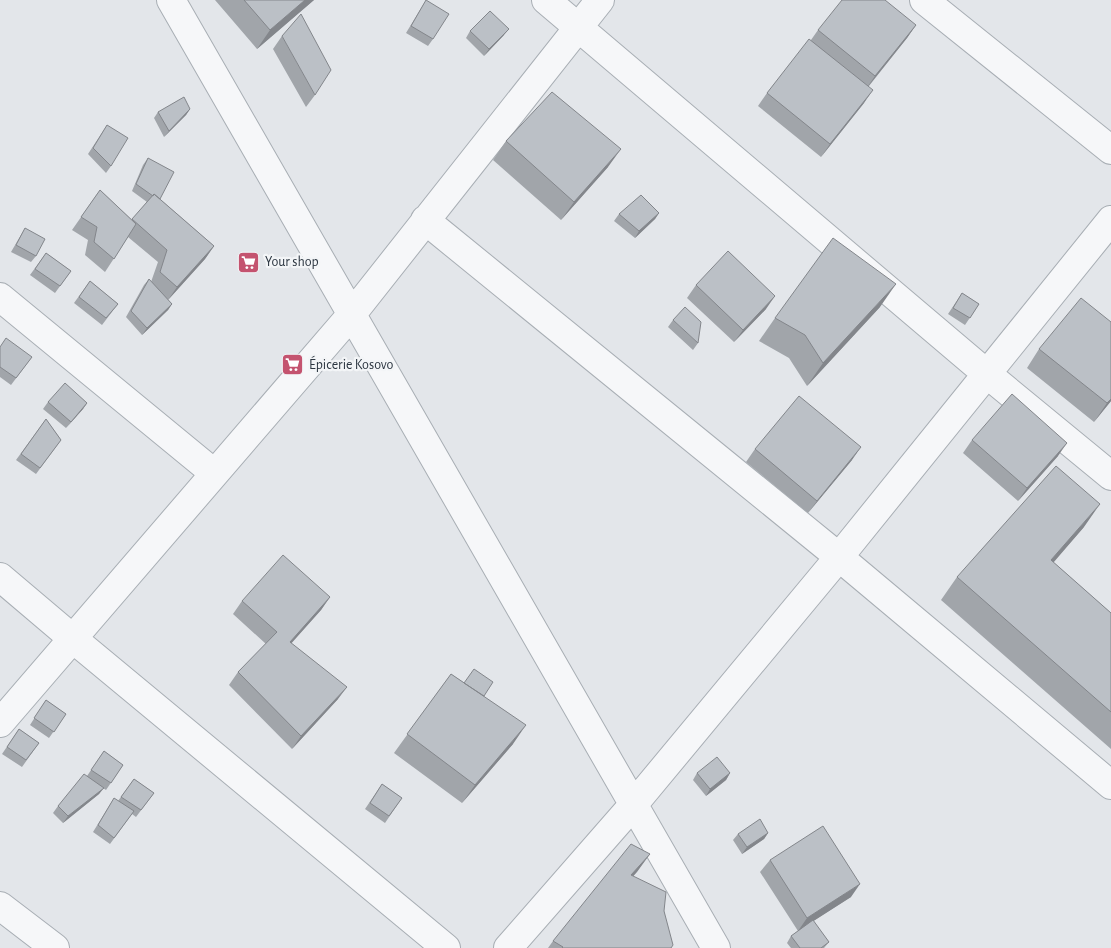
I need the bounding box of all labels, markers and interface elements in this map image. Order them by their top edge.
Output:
supermarket icon: Your shop [237,250,261,274]
place label: Your shop [265,255,319,269]
supermarket icon: Épicerie Kosovo [281,353,305,377]
place label: Épicerie Kosovo [309,355,394,372]

